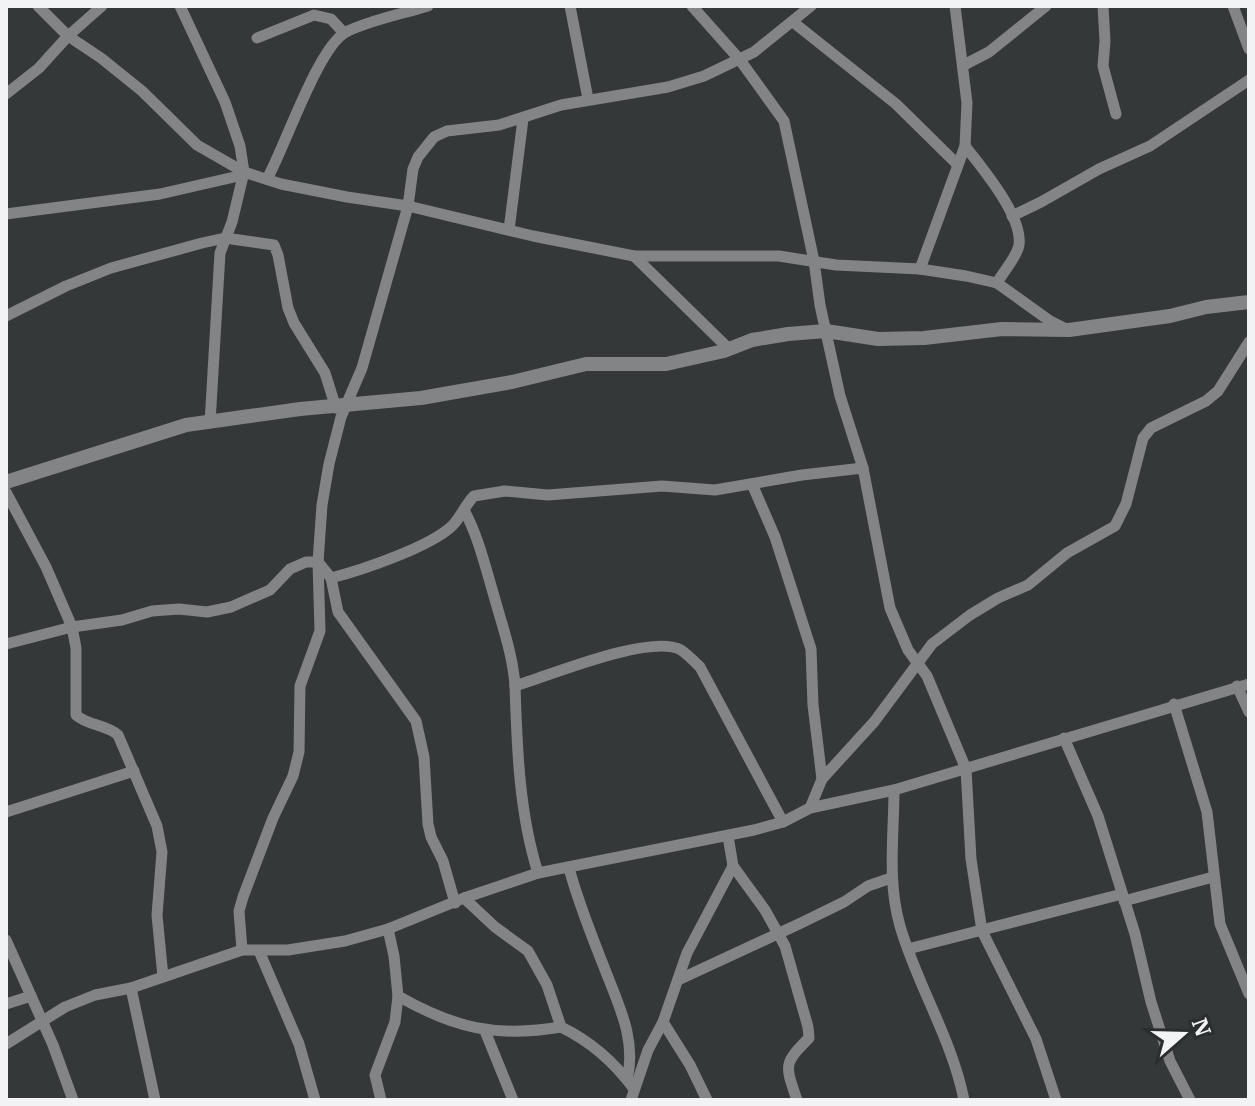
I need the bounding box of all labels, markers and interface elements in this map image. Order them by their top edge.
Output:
north arrow [1143,994,1223,1074]
text: N [1186,1014,1219,1040]

